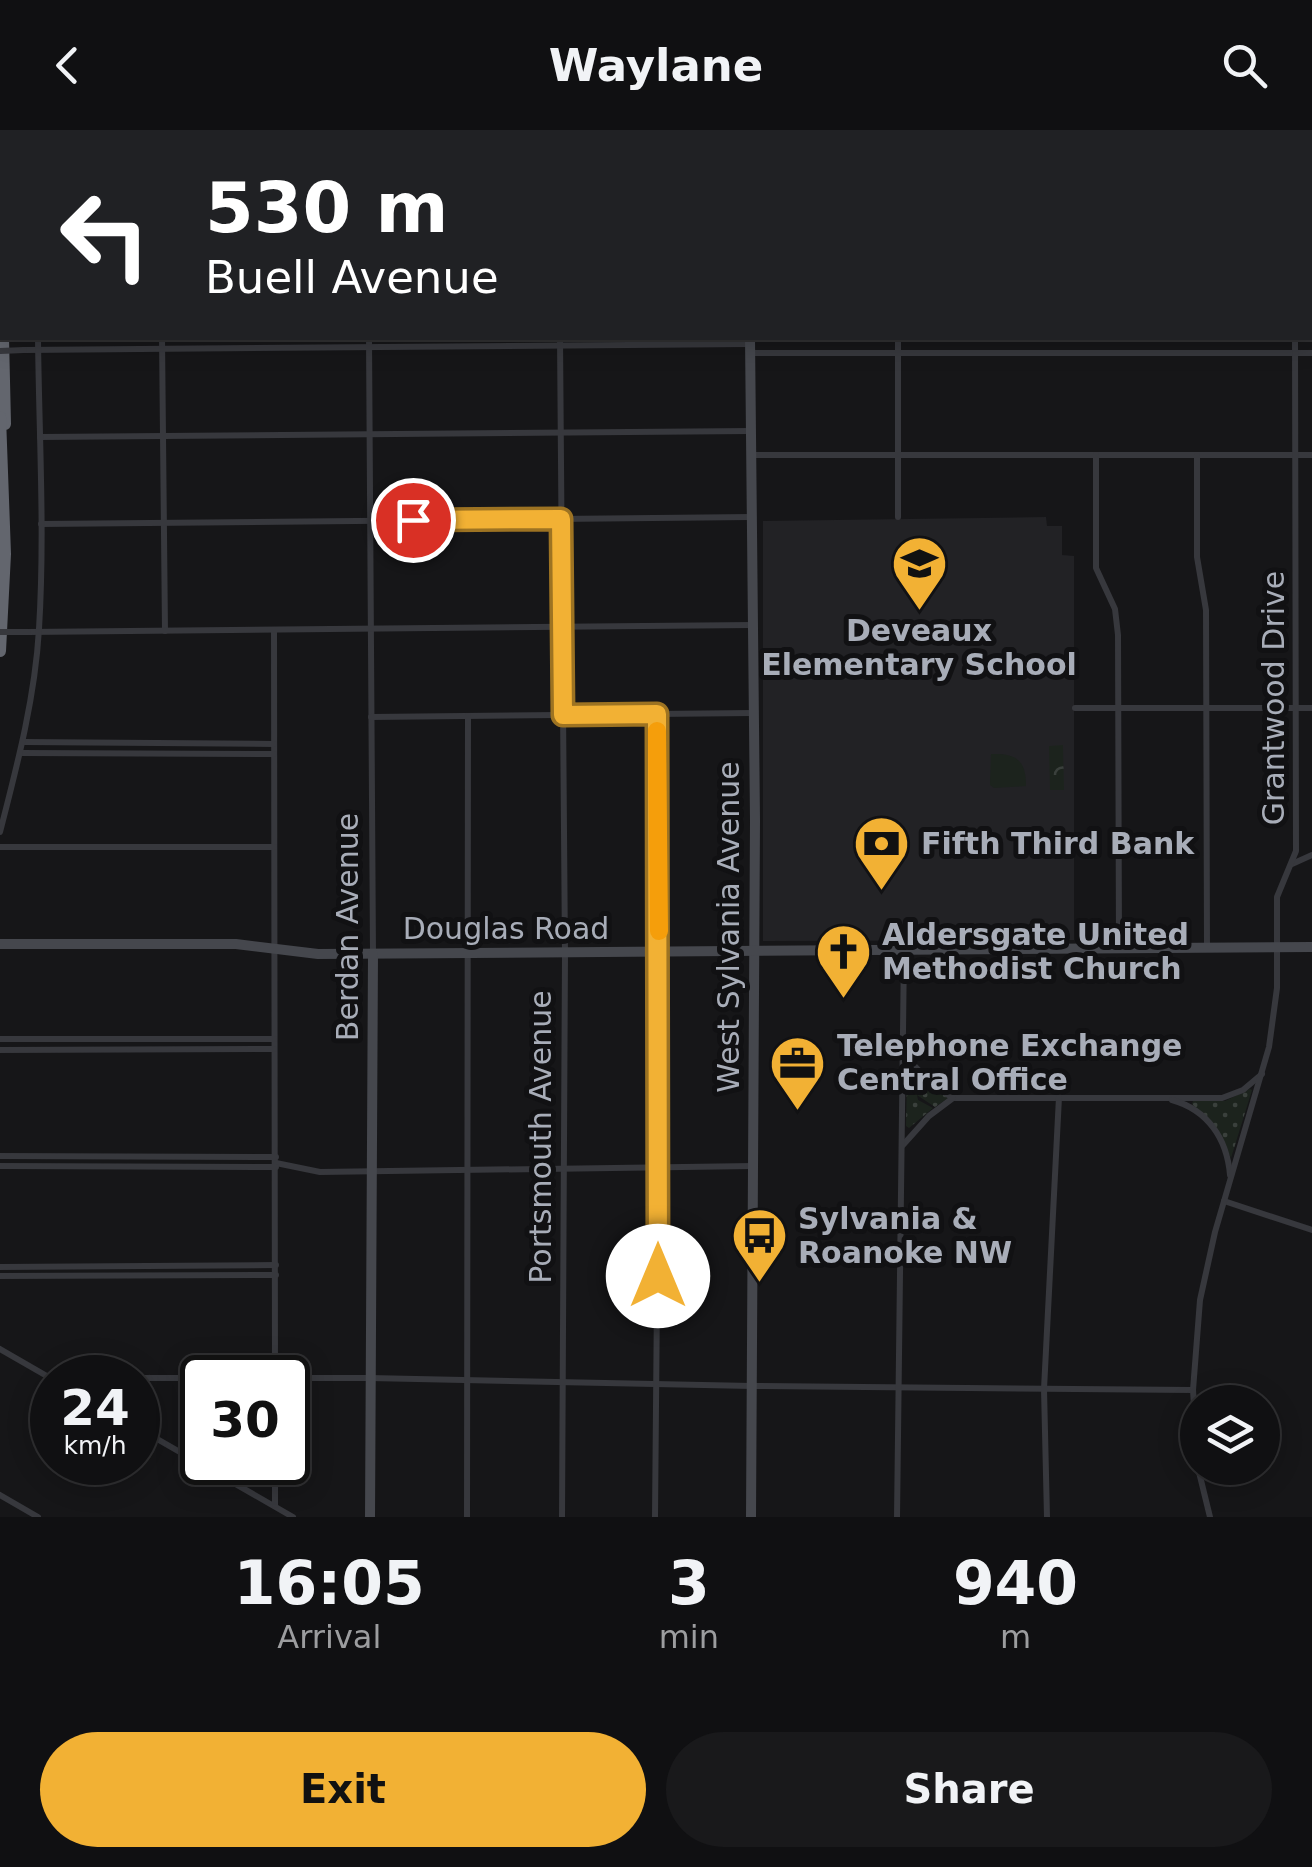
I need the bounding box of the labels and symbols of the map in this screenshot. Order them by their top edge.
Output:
pin [371,478,456,563]
school or university icon: Deveaux Elementary School [889,533,949,612]
street label: Grantwood Drive [1256,571,1291,825]
place label: Deveaux Elementary School [761,613,1077,682]
street label: West Sylvania Avenue [711,761,746,1093]
street label: Berdan Avenue [330,813,365,1041]
bank icon: Fifth Third Bank [852,814,912,893]
place label: Fifth Third Bank [921,826,1195,861]
street label: Douglas Road [403,911,609,946]
place label: Aldersgate United Methodist Church [882,917,1189,986]
church icon: Aldersgate United Methodist Church [813,922,873,1001]
street label: Portsmouth Avenue [523,990,558,1284]
place label: Telephone Exchange Central Office [837,1028,1182,1097]
office icon: Telephone Exchange Central Office [768,1033,828,1112]
place label: Sylvania & Roanoke NW [798,1201,1012,1270]
bus stop icon: Sylvania & Roanoke NW [729,1206,789,1285]
position arrow [606,1224,710,1328]
speed limit sign: 30 [180,1355,310,1485]

